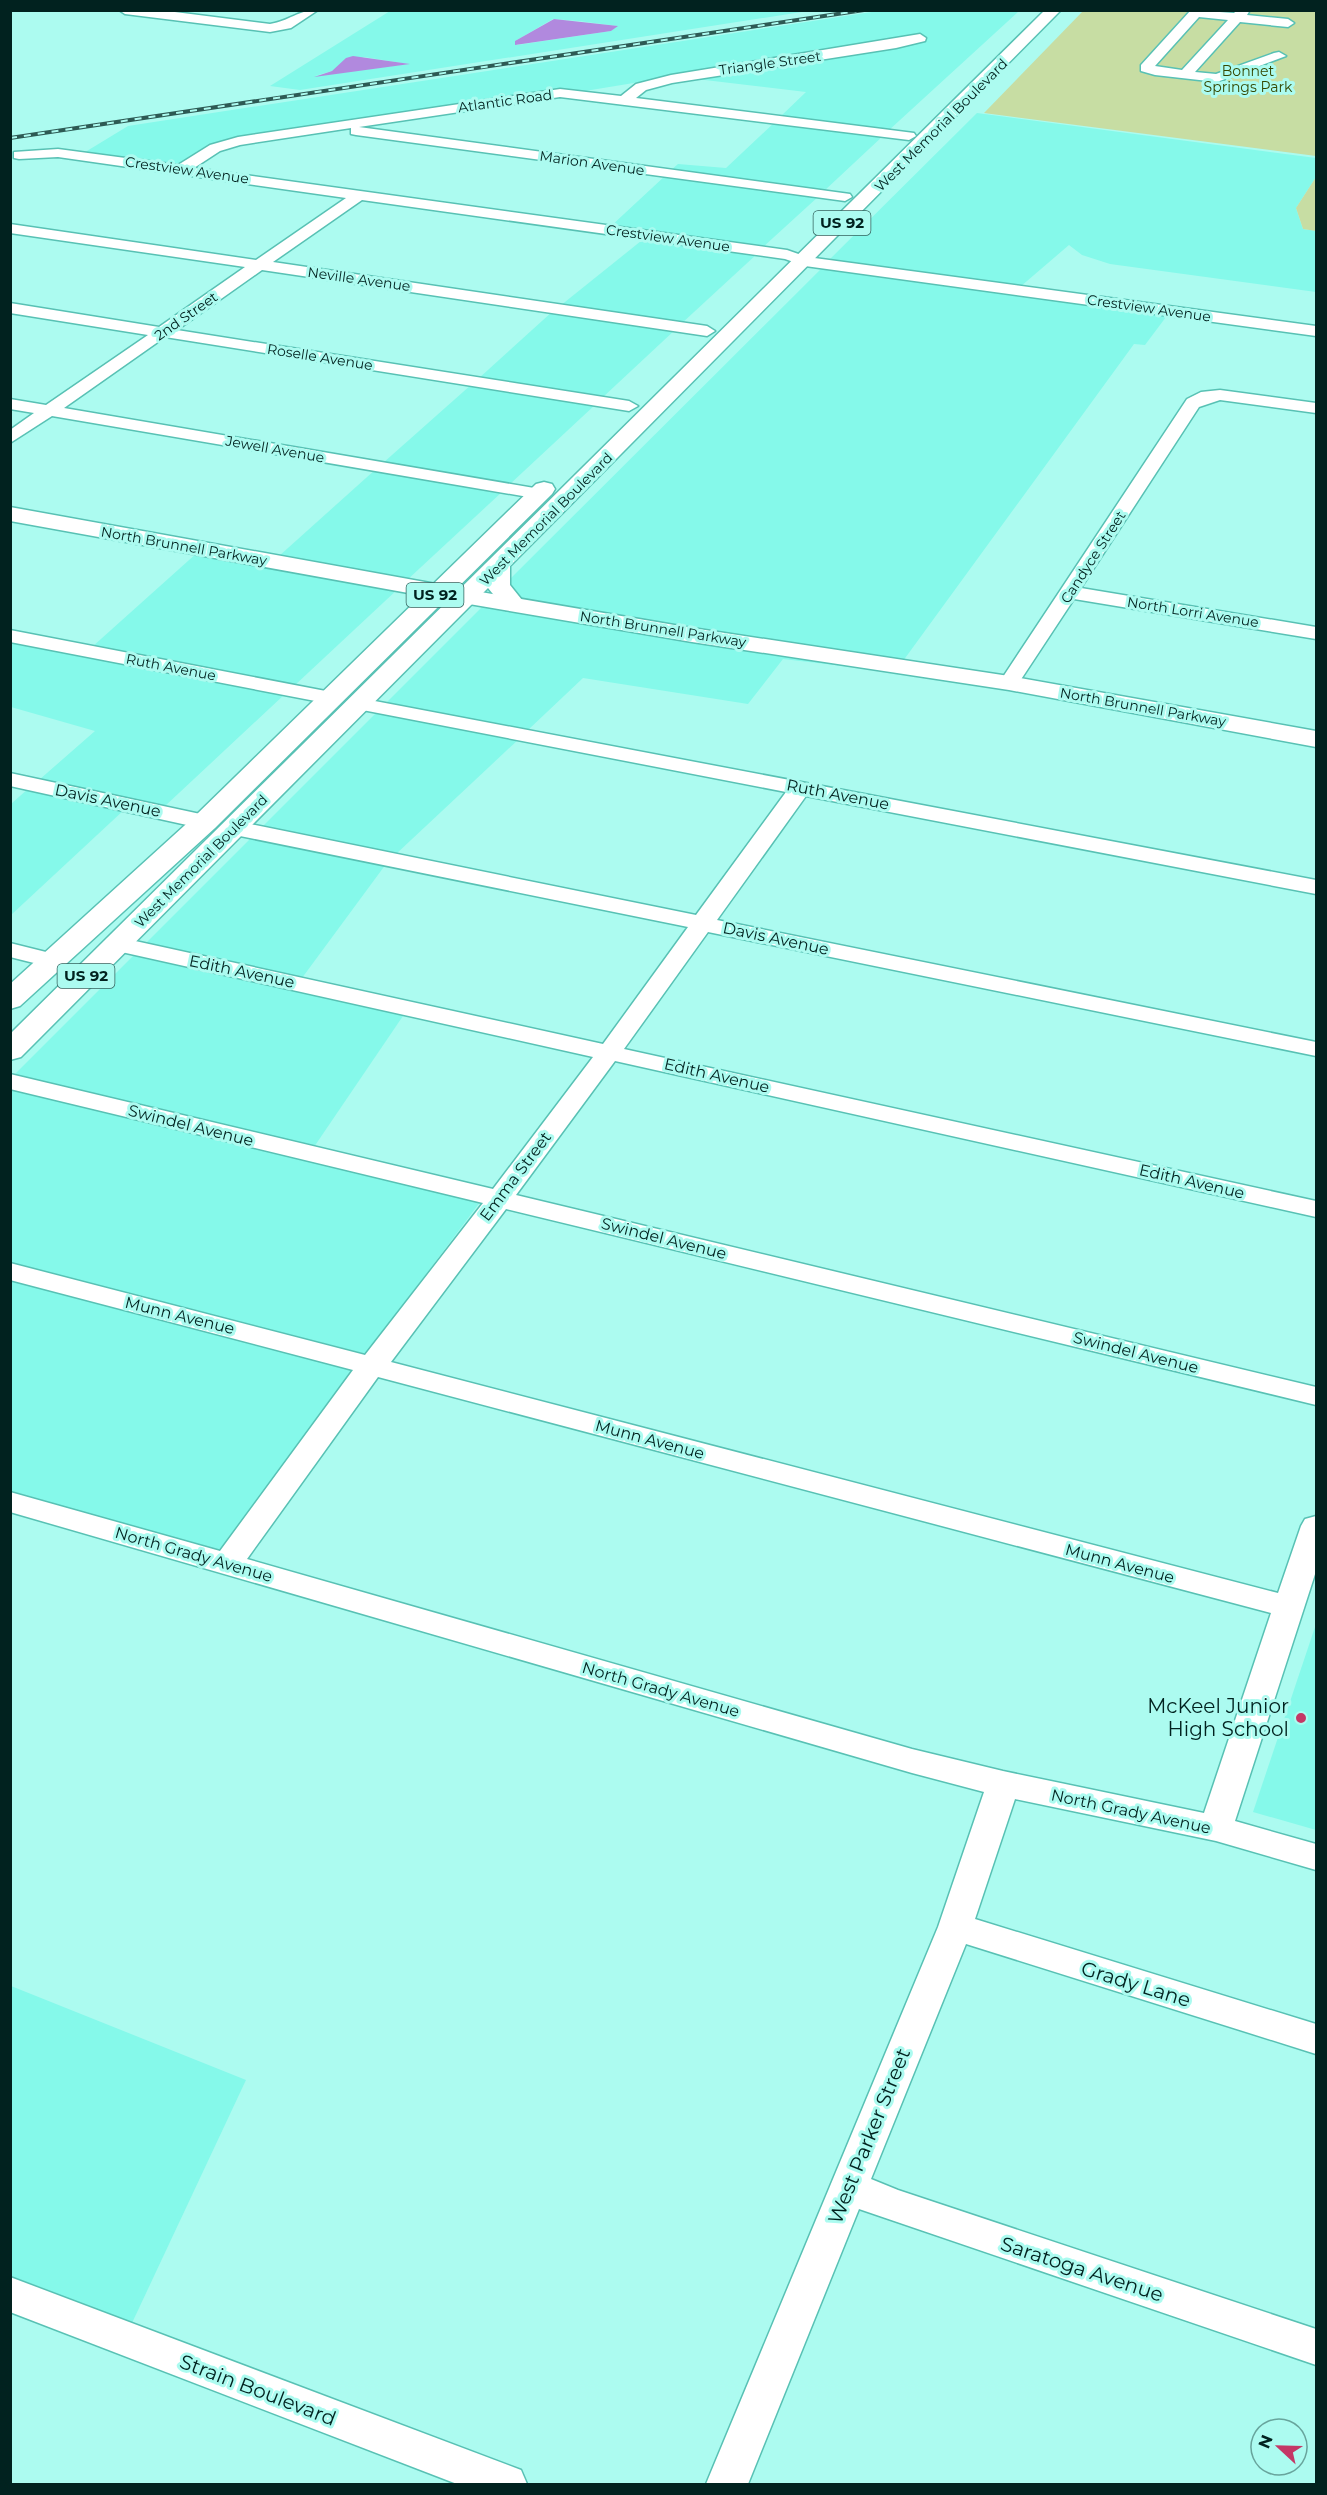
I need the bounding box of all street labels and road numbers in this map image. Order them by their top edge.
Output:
street label: Triangle Street [718,47,822,79]
street label: West Memorial Boulevard [871,55,1011,195]
street label: Atlantic Road [457,85,553,117]
street label: Marion Avenue [538,147,646,179]
street label: Crestview Avenue [124,152,250,188]
road number: US 92 [814,211,870,235]
street label: Crestview Avenue [605,220,731,256]
street label: Neville Avenue [306,263,412,295]
street label: 2nd Street [151,288,221,344]
street label: Crestview Avenue [1086,290,1212,326]
street label: Roselle Avenue [266,340,374,374]
street label: Jewell Avenue [223,431,326,467]
street label: West Memorial Boulevard [476,449,616,589]
street label: Candyce Street [1056,507,1130,607]
street label: North Brunnell Parkway [100,523,269,570]
road number: US 92 [406,583,464,607]
street label: North Lorri Avenue [1126,593,1260,631]
street label: North Brunnell Parkway [579,607,748,651]
street label: Ruth Avenue [125,649,217,685]
street label: North Brunnell Parkway [1059,684,1228,731]
street label: Ruth Avenue [785,775,891,814]
street label: Davis Avenue [53,780,163,821]
street label: West Memorial Boulevard [131,791,271,931]
street label: Davis Avenue [721,918,831,959]
street label: Edith Avenue [187,951,296,992]
road number: US 92 [58,964,115,988]
street label: Edith Avenue [662,1054,771,1097]
street label: Swindel Avenue [126,1101,255,1150]
street label: Emma Street [476,1128,555,1225]
street label: Edith Avenue [1137,1160,1246,1203]
street label: Swindel Avenue [599,1214,728,1263]
street label: Munn Avenue [123,1293,237,1338]
street label: Swindel Avenue [1071,1328,1200,1377]
street label: Munn Avenue [593,1416,707,1463]
street label: North Grady Avenue [113,1523,275,1586]
street label: Munn Avenue [1063,1540,1177,1587]
street label: North Grady Avenue [580,1658,742,1721]
street label: North Grady Avenue [1049,1785,1212,1838]
street label: Grady Lane [1078,1956,1194,2012]
street label: West Parker Street [823,2045,915,2227]
street label: Saratoga Avenue [998,2231,1166,2307]
street label: Strain Boulevard [176,2349,340,2431]

